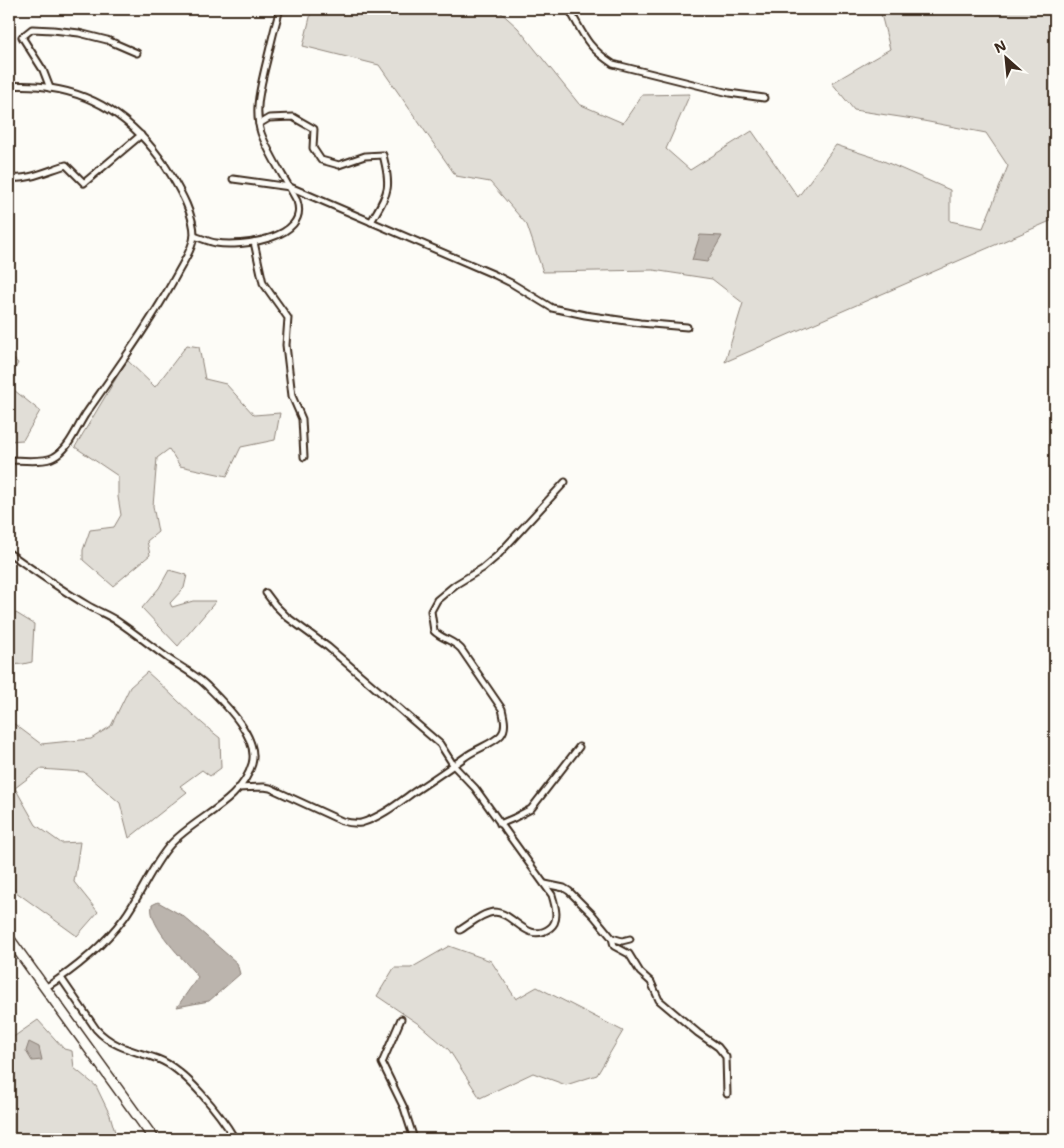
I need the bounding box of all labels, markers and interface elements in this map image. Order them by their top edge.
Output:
north arrow [982,32,1032,82]
text: N [991,36,1009,57]

